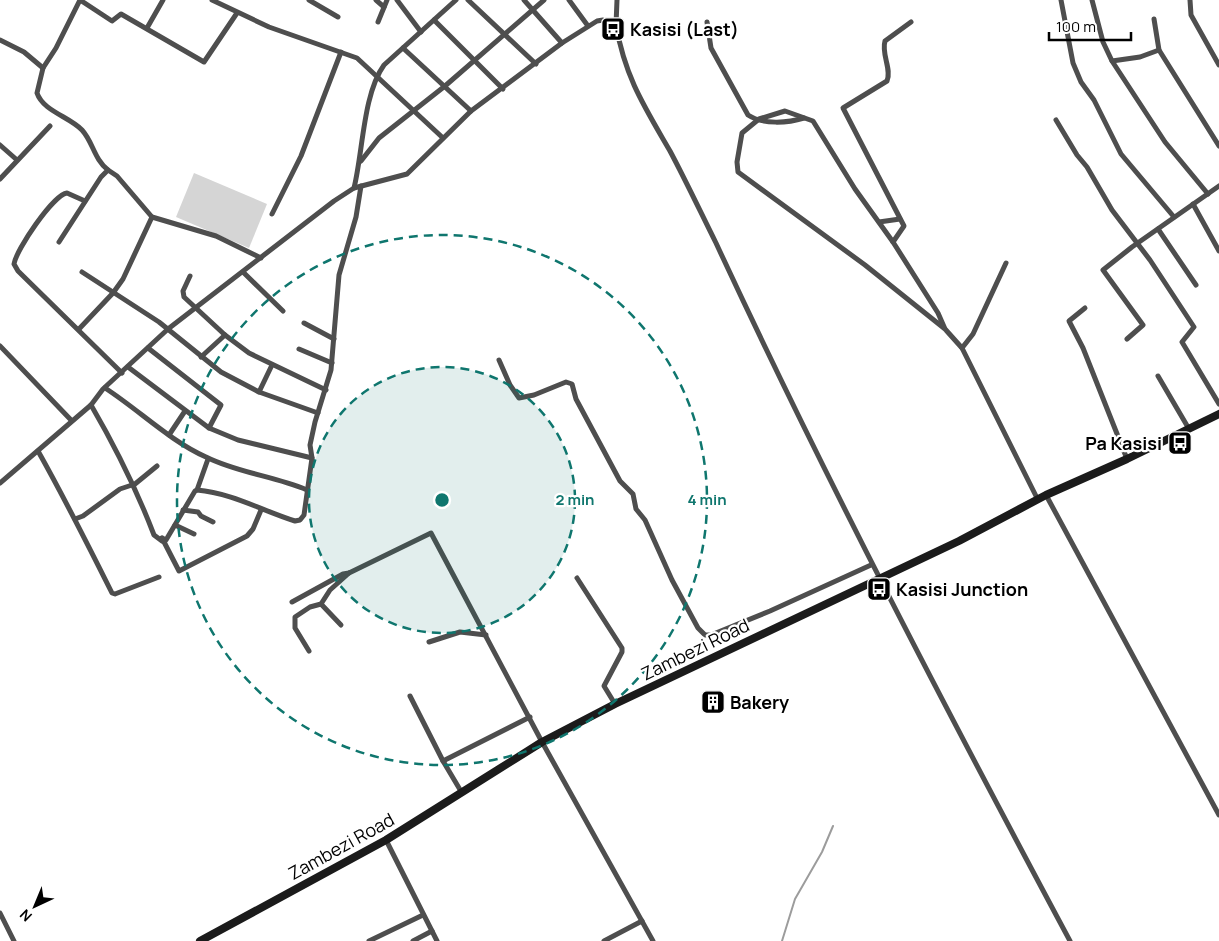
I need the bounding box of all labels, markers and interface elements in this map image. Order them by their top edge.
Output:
scale bar [1049,10,1132,42]
bus stop icon: Kasisi (Last) [600,16,626,42]
text: 100 m [1056,16,1096,37]
place label: Kasisi (Last) [630,17,739,41]
bus stop icon: Pa Kasisi [1167,430,1193,456]
place label: Pa Kasisi [1085,431,1162,455]
text: 2 min [555,489,595,510]
text: 4 min [687,489,727,510]
centre of rings [433,491,451,509]
bus stop icon: Kasisi Junction [866,576,892,602]
place label: Kasisi Junction [896,577,1028,601]
street label: Zambezi Road [637,612,753,686]
building icon: Bakery [700,689,726,715]
place label: Bakery [730,690,789,714]
street label: Zambezi Road [284,807,398,885]
north arrow [10,881,60,931]
text: N [15,905,36,926]

